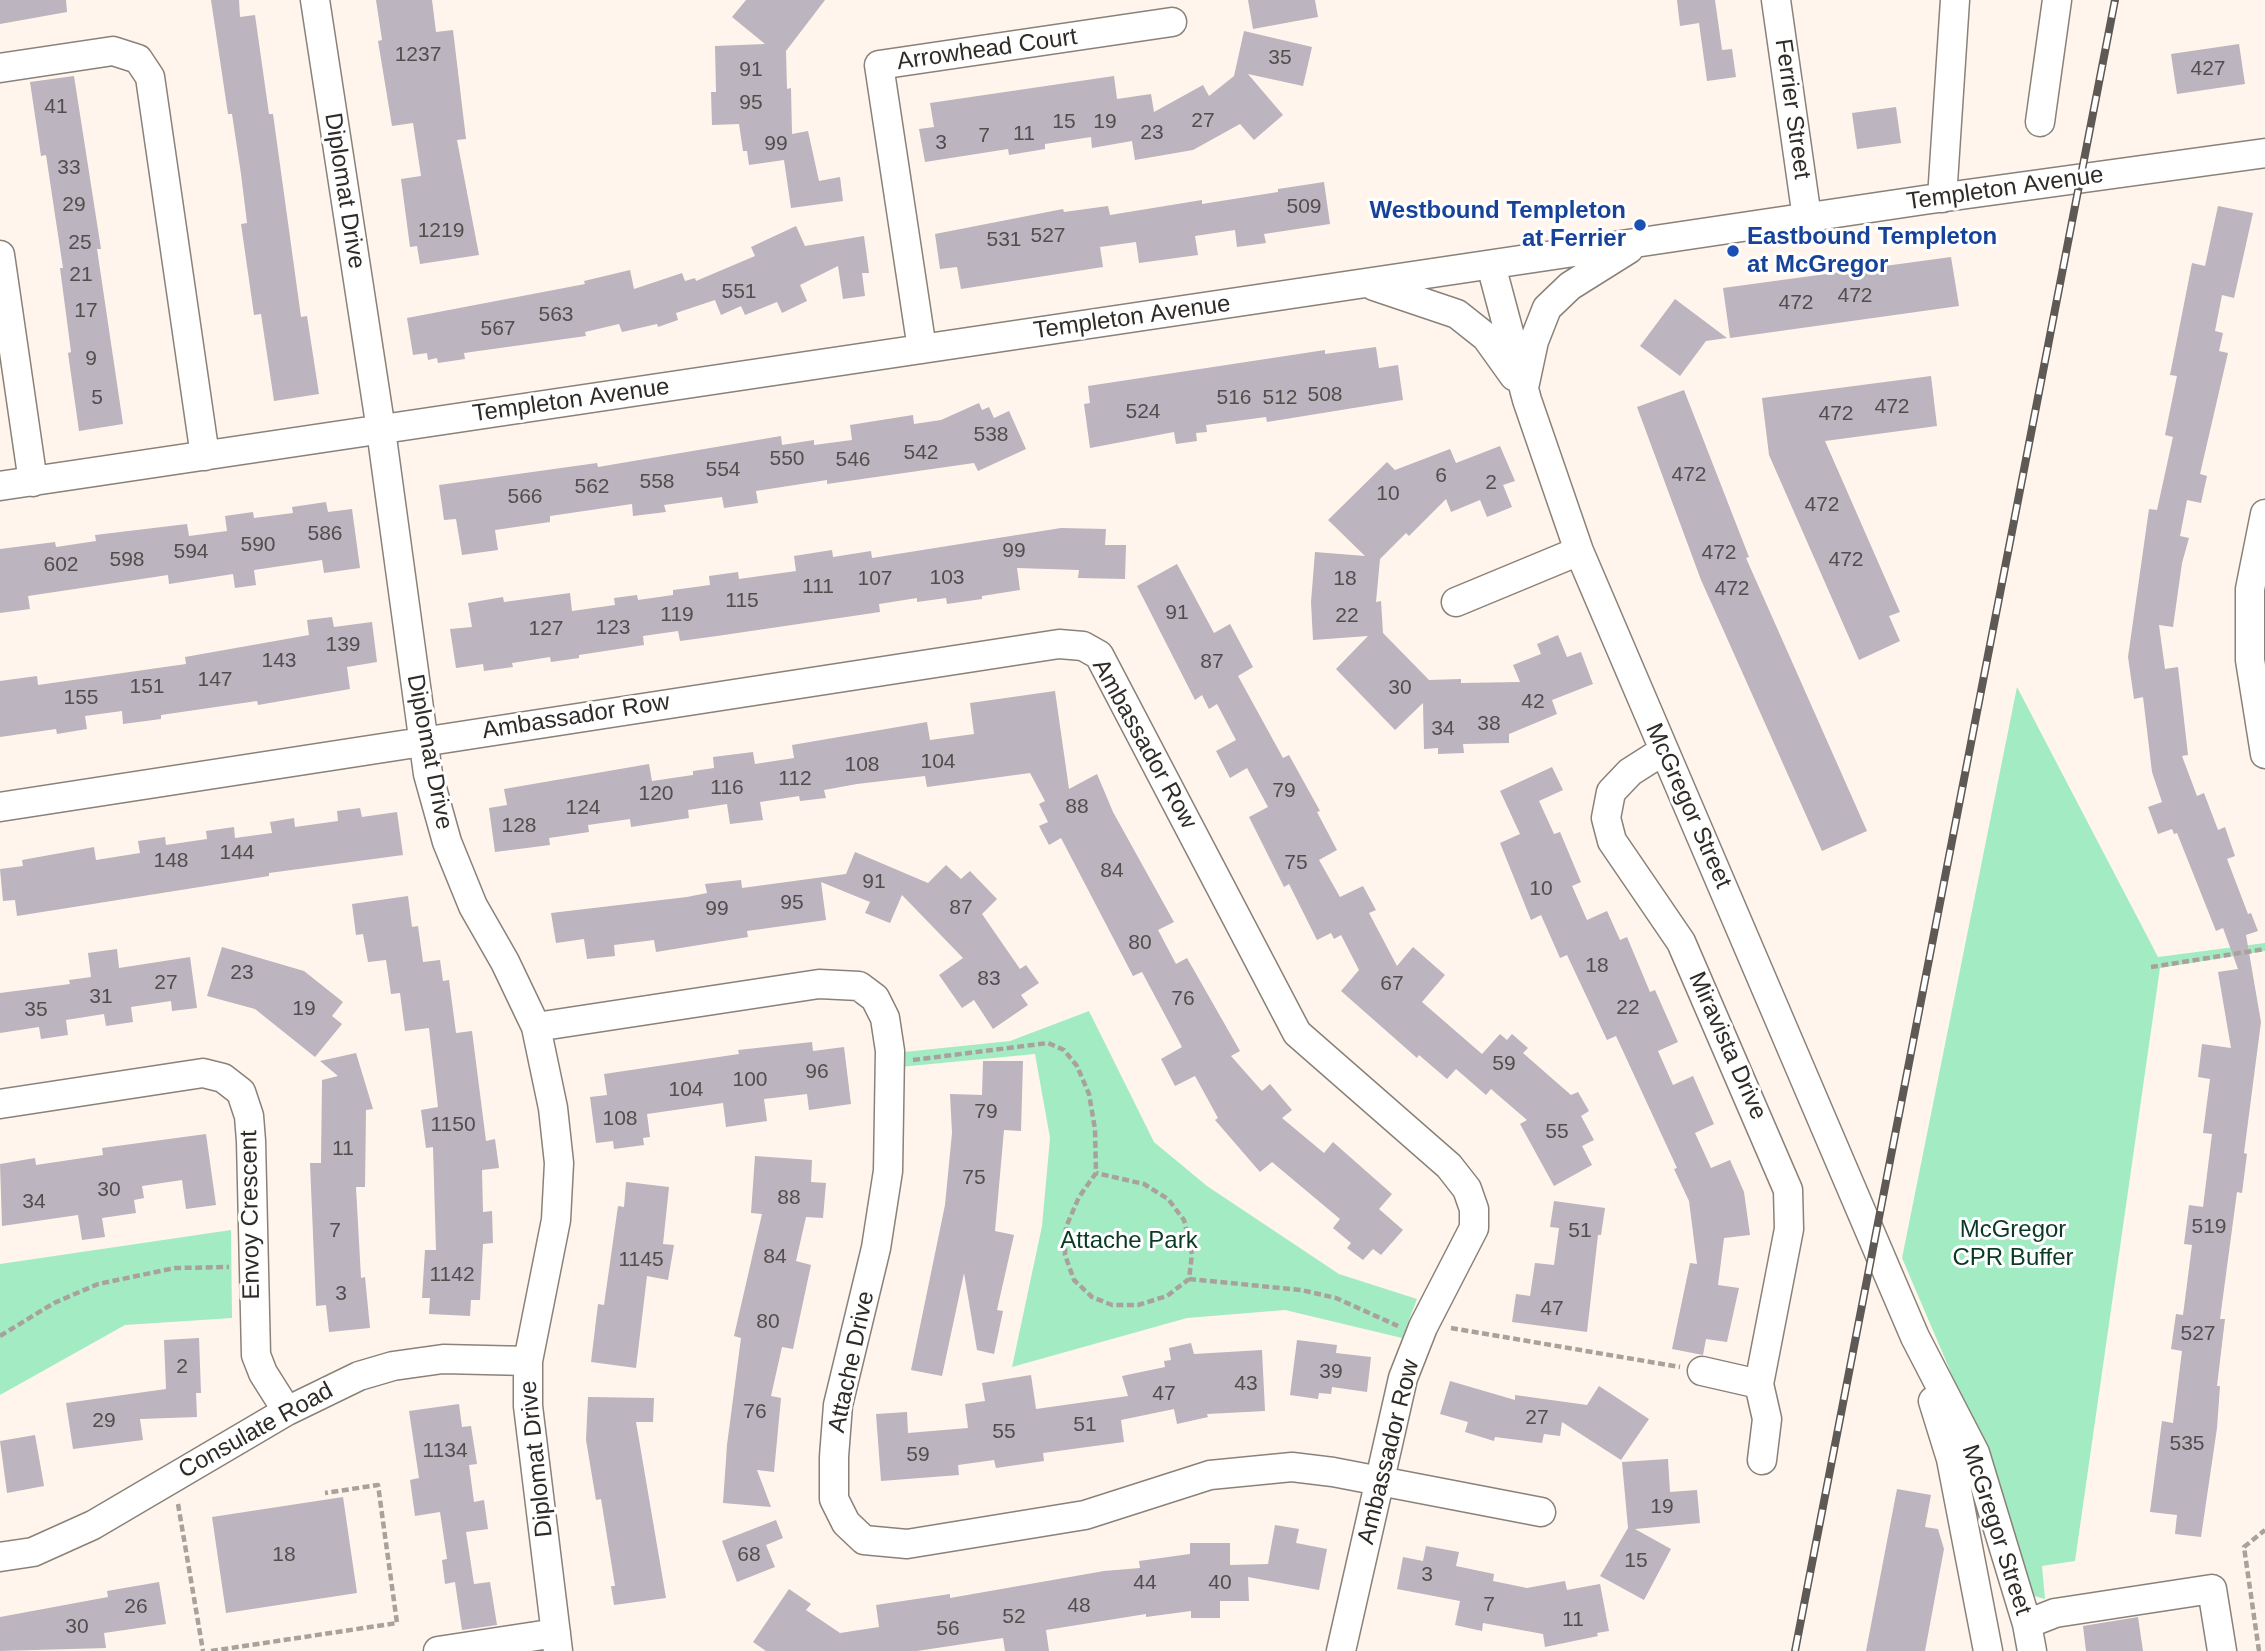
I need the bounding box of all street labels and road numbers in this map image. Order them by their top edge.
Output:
street label: Arrowhead Court [895,23,1079,77]
street label: Ferrier Street [1768,37,1816,181]
street label: Diplomat Drive [317,111,371,271]
street label: Templeton Avenue [1905,161,2105,217]
street label: Templeton Avenue [1032,290,1232,346]
street label: Templeton Avenue [471,373,671,429]
street label: Ambassador Row [1085,654,1203,834]
street label: Diplomat Drive [400,672,458,832]
street label: Ambassador Row [480,688,672,746]
street label: McGregor Street [1639,719,1737,893]
street label: Miravista Drive [1682,968,1772,1124]
street label: Envoy Crescent [235,1130,267,1300]
street label: Attache Drive [823,1289,881,1435]
street label: Ambassador Row [1352,1357,1426,1547]
street label: Consulate Road [174,1377,338,1485]
street label: Diplomat Drive [514,1379,560,1539]
street label: McGregor Street [1955,1441,2037,1619]

